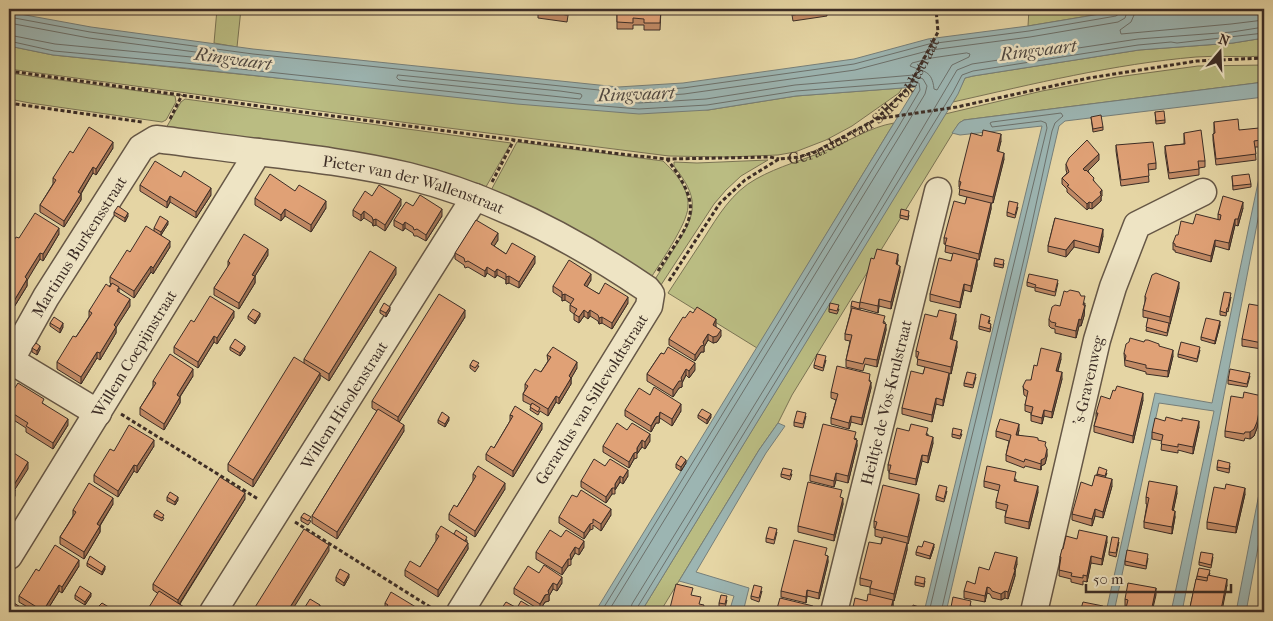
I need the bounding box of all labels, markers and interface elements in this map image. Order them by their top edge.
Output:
north arrow [1196,28,1246,78]
text: N [1216,30,1232,50]
street label: Gerardus van Sillevoldtstraat [787,34,943,168]
water label: Ringvaart [997,35,1079,66]
water label: Ringvaart [192,44,274,75]
water label: Ringvaart [596,83,676,106]
street label: Pieter van der Wallenstraat [321,151,508,218]
street label: Martinus Burkensstraat [28,172,131,320]
street label: Willem Coepijnstraat [87,286,181,422]
street label: Gerardus van Sillevoldtstraat [531,310,652,488]
street label: Heiltje de Vos-Krulstraat [857,318,916,487]
street label: 's-Gravenweg [1069,333,1108,427]
street label: Willem Hioolenstraat [296,337,392,473]
scale bar [1086,561,1230,593]
text: 50 m [1093,570,1124,588]

